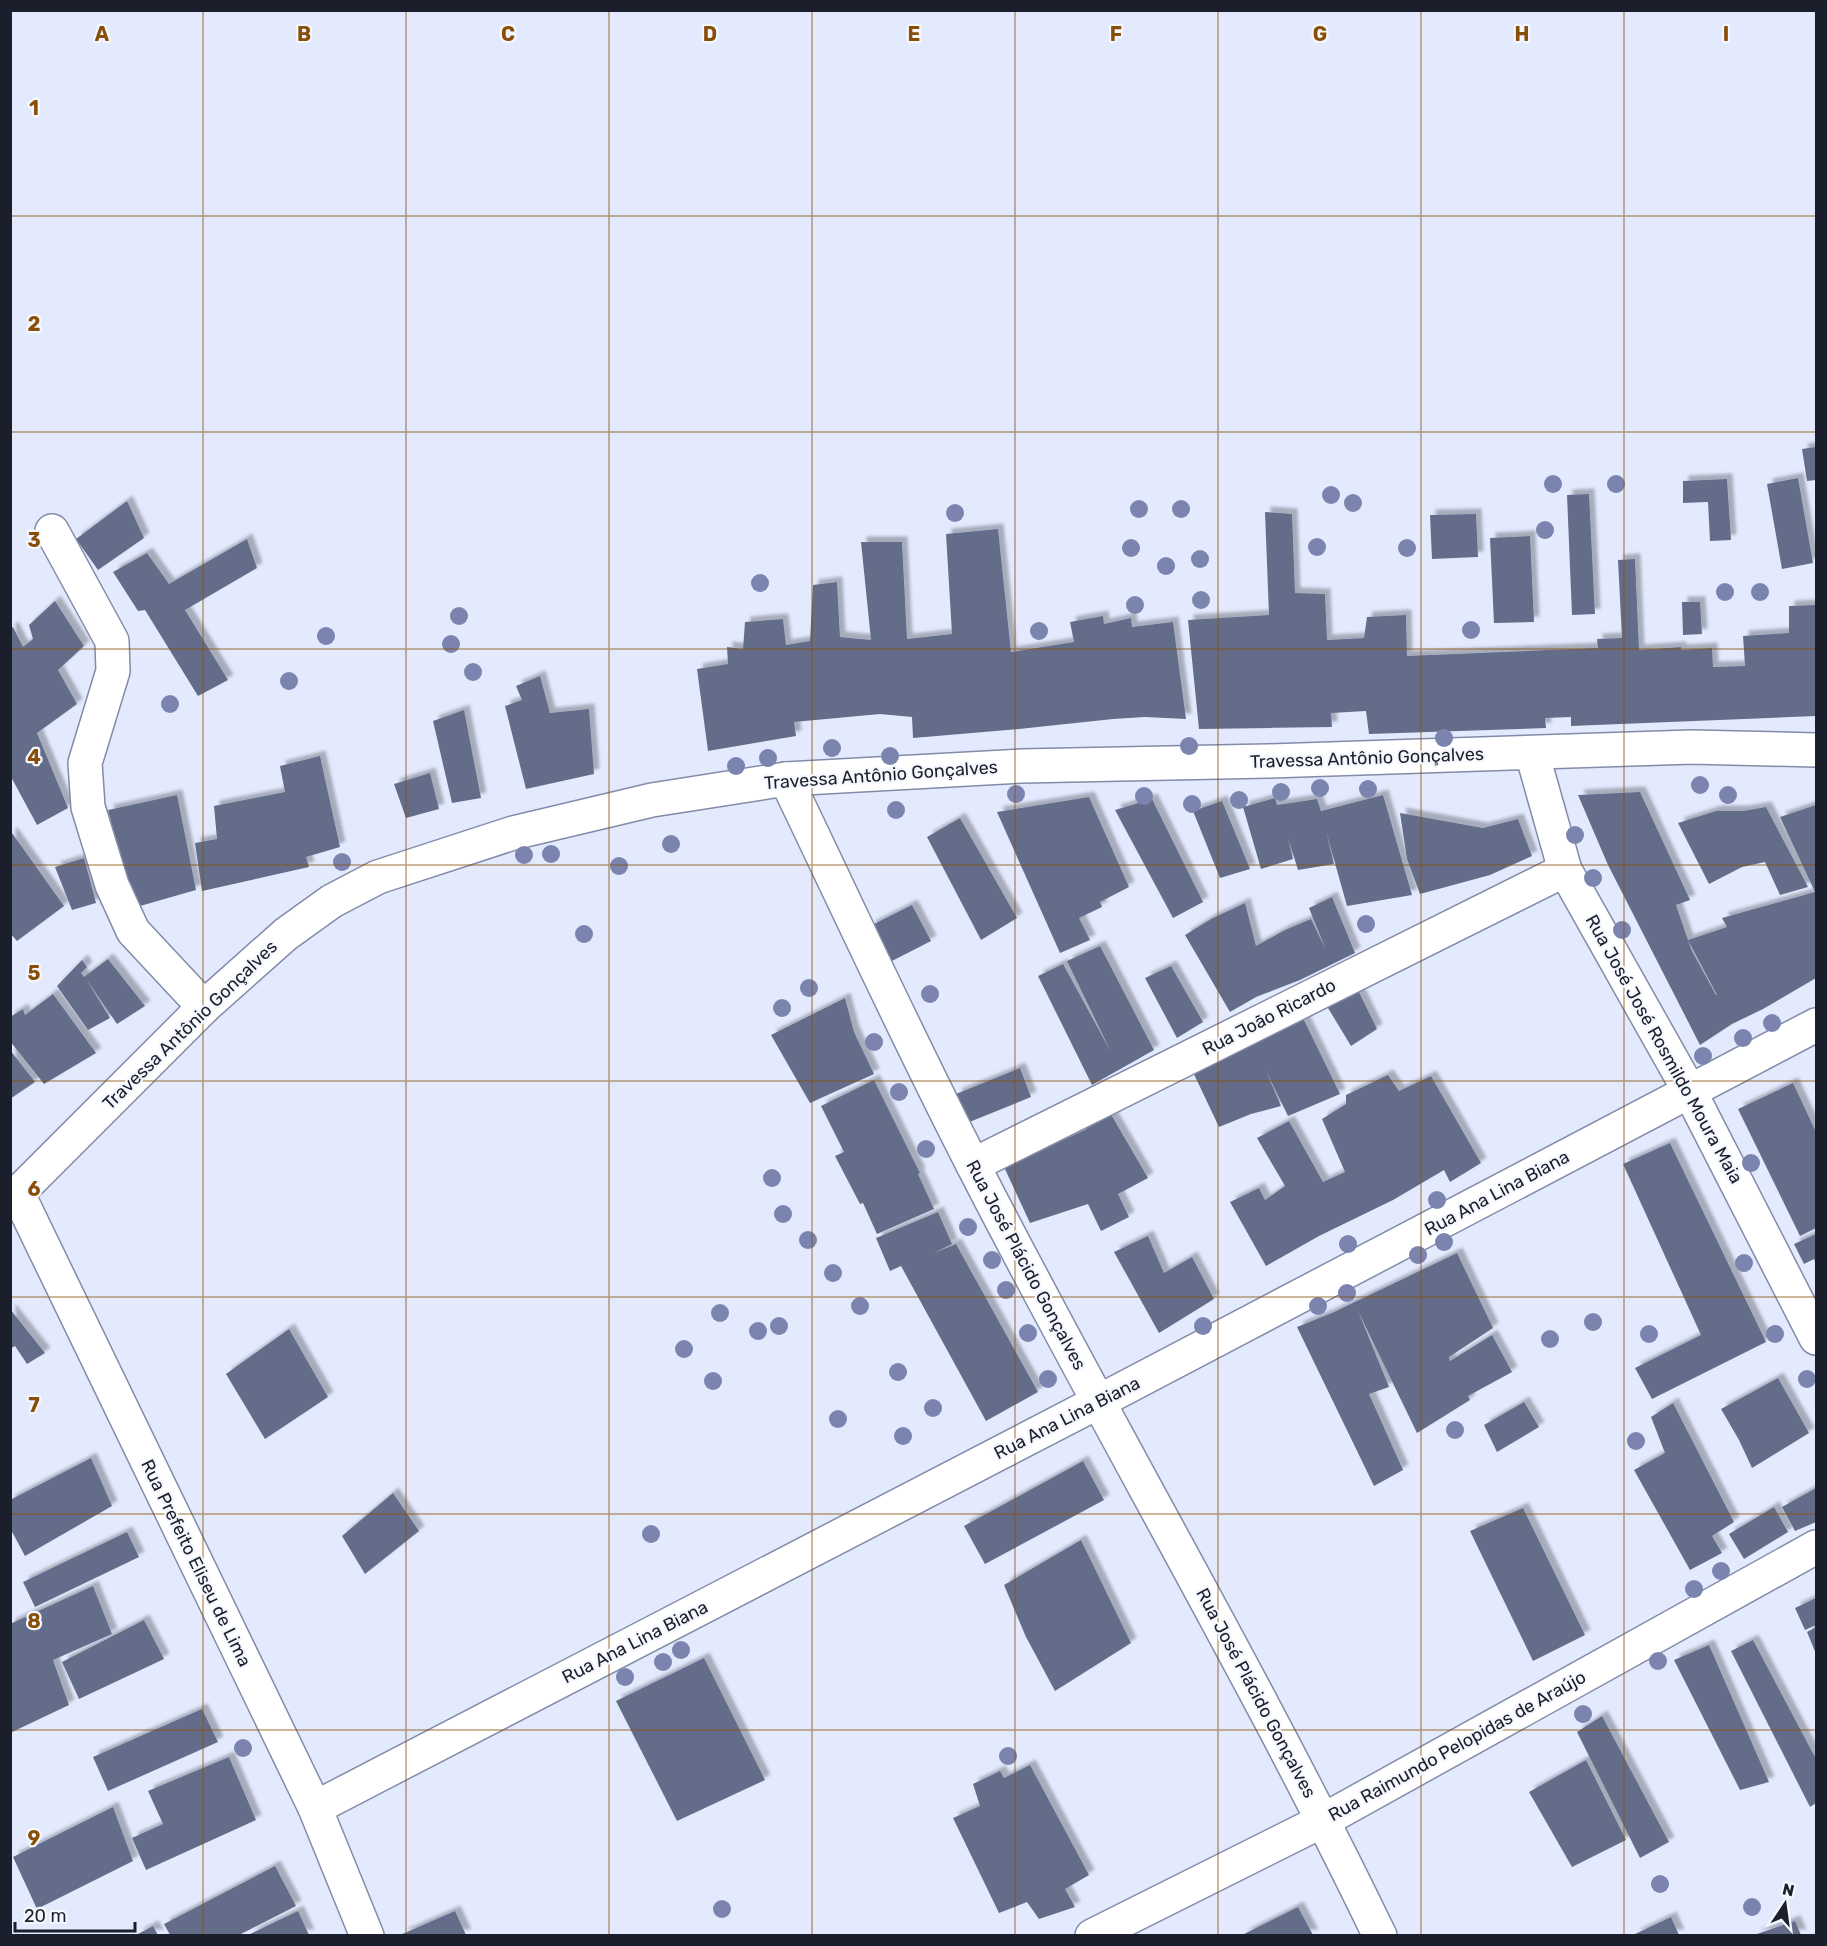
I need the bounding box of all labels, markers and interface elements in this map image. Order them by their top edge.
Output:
text: A [95,22,110,46]
text: B [297,22,311,46]
text: C [501,22,515,46]
text: D [703,22,717,46]
text: E [908,22,920,46]
text: F [1110,22,1122,46]
text: G [1313,22,1327,46]
text: H [1515,22,1529,46]
text: I [1723,22,1729,46]
text: 1 [29,96,39,120]
text: 2 [28,312,41,336]
text: 3 [27,528,41,552]
street label: Travessa Antônio Gonçalves [1250,743,1484,773]
text: 4 [27,745,41,769]
street label: Travessa Antônio Gonçalves [763,756,999,794]
street label: Rua José José Rosmildo Moura Maia [1581,911,1747,1187]
street label: Travessa Antônio Gonçalves [98,936,282,1114]
text: 5 [28,961,41,985]
street label: Rua João Ricardo [1198,974,1340,1060]
street label: Rua Ana Lina Biana [1421,1146,1573,1240]
street label: Rua José Plácido Gonçalves [961,1156,1091,1374]
text: 6 [27,1177,41,1201]
street label: Rua Ana Lina Biana [990,1372,1144,1464]
text: 7 [28,1393,40,1417]
street label: Rua Prefeito Eliseu de Lima [136,1456,256,1670]
street label: Rua José Plácido Gonçalves [1191,1584,1321,1802]
street label: Rua Ana Lina Biana [558,1596,712,1688]
text: 8 [27,1609,41,1633]
street label: Rua Raimundo Pelopidas de Araújo [1324,1666,1590,1826]
text: 9 [28,1826,41,1850]
north arrow [1755,1874,1815,1934]
text: N [1781,1879,1796,1900]
scale bar [15,1895,135,1933]
text: 20 m [24,1905,66,1927]

